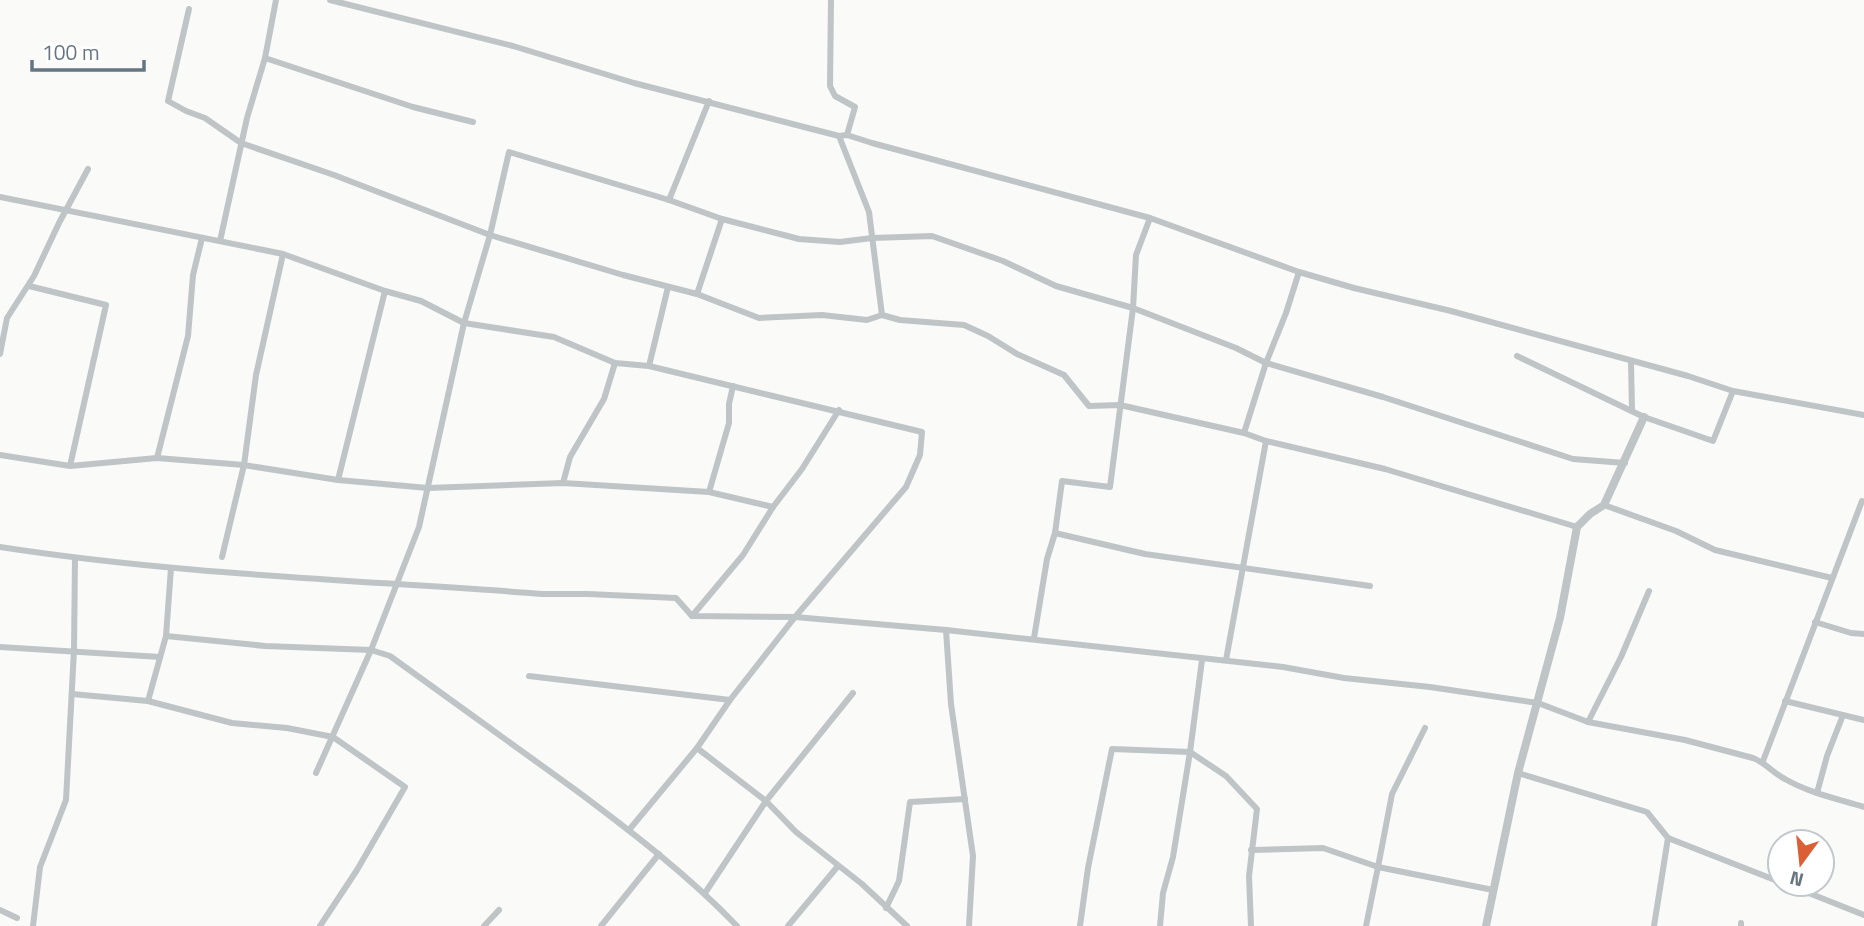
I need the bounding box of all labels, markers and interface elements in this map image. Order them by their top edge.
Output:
scale bar [32,28,144,72]
text: 100 m [42,36,99,68]
north arrow [1766,828,1836,898]
text: N [1786,864,1807,896]

